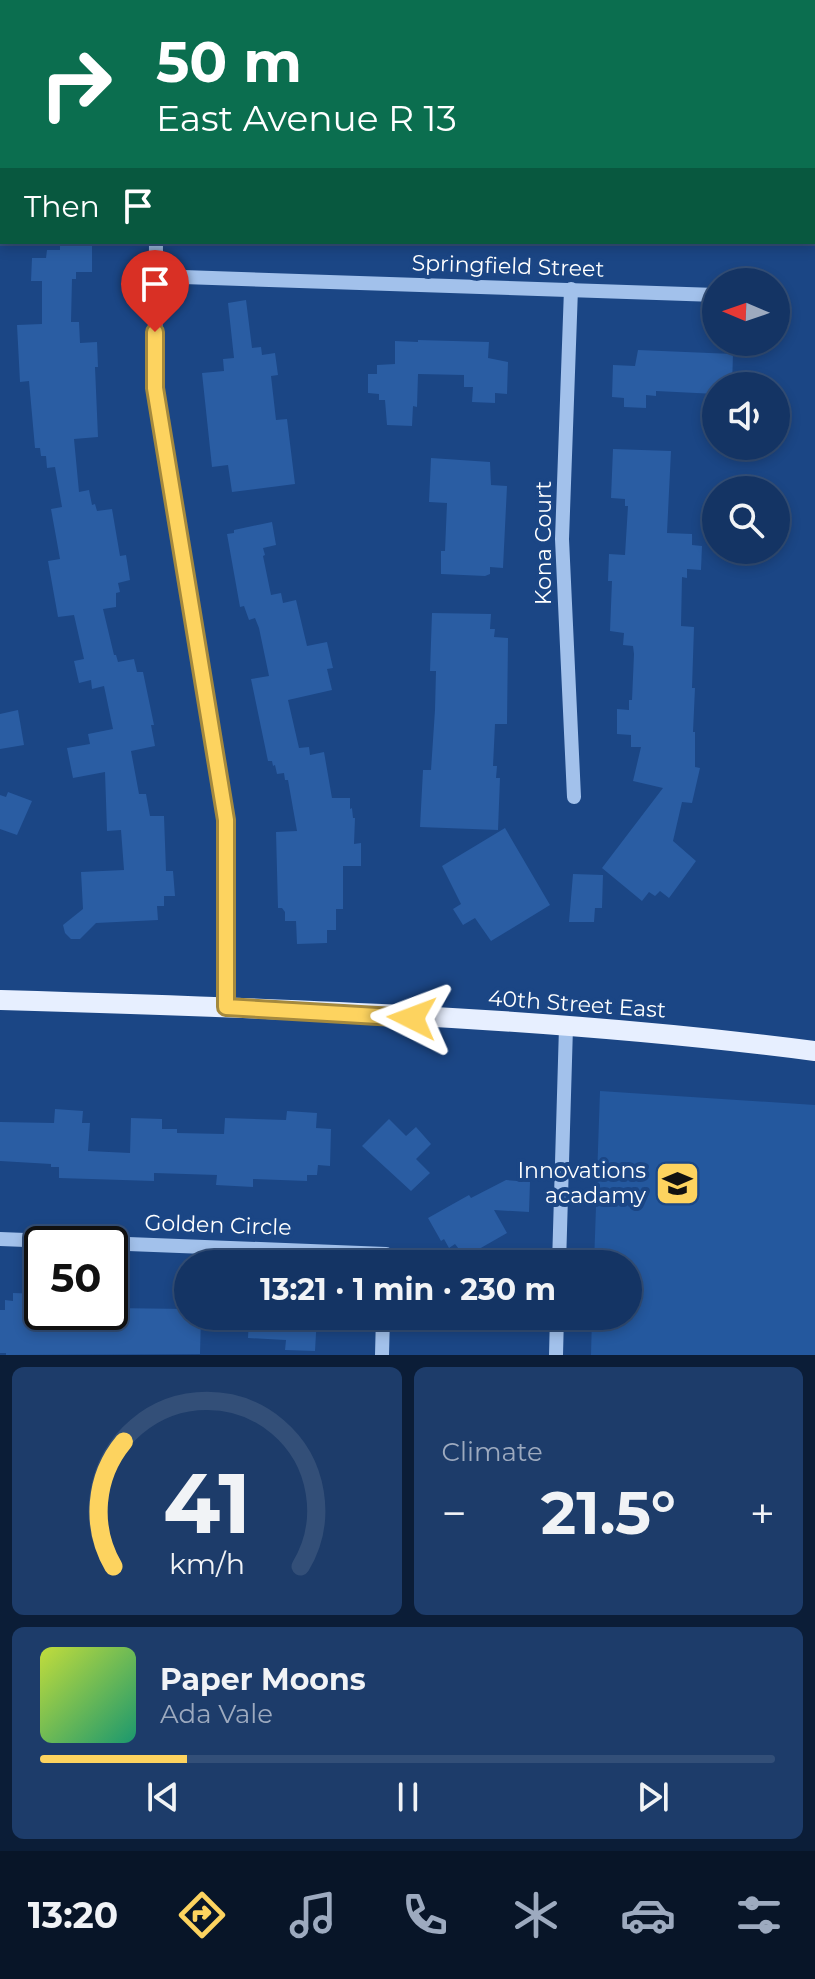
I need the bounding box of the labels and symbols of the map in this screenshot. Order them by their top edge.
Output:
street label: Springfield Street [411,249,605,283]
pin [121,250,189,332]
north arrow [702,268,790,356]
street label: Kona Court [530,481,557,605]
position arrow [370,976,454,1060]
street label: 40th Street East [487,984,667,1024]
place label: Innovations acadamy [517,1157,646,1209]
school or university icon: Innovations acadamy [653,1159,701,1207]
street label: Golden Circle [144,1209,292,1241]
speed limit sign: 50 [24,1226,128,1330]

